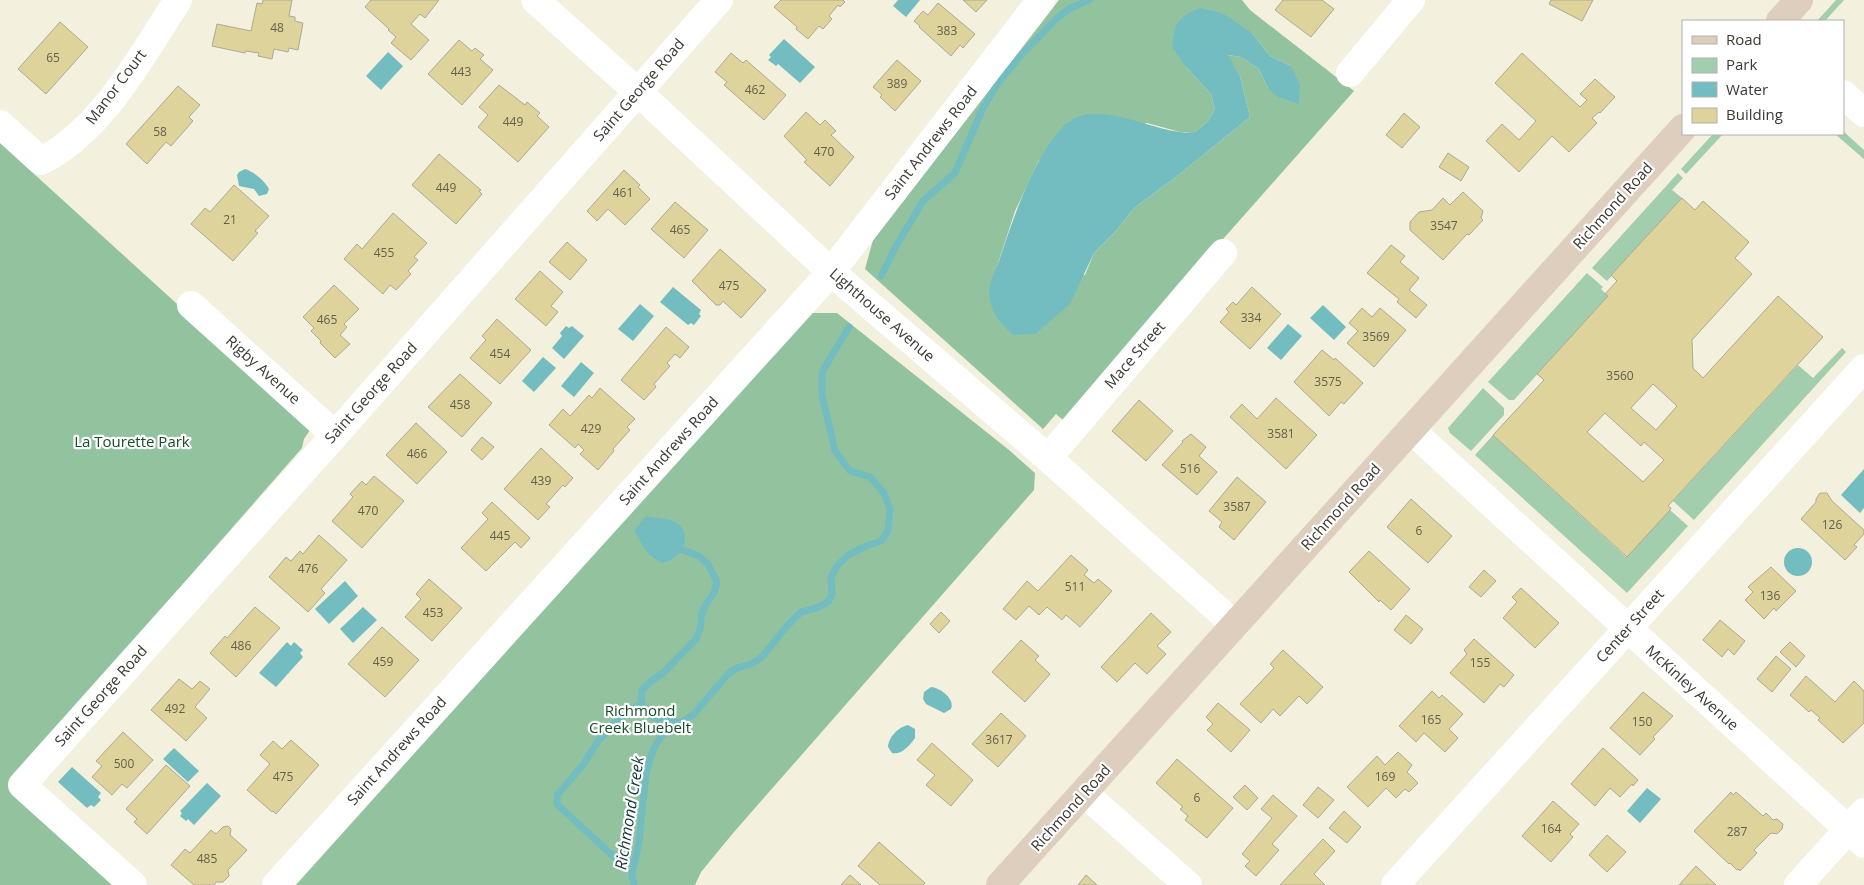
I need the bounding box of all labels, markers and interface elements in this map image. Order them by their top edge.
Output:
house number: 48 [270,19,284,36]
legend [1682,20,1844,135]
house number: 383 [937,22,957,39]
text: Road [1726,29,1762,49]
street label: Saint George Road [588,34,688,145]
street label: Manor Court [80,45,150,128]
house number: 65 [46,49,60,66]
text: Park [1726,54,1757,74]
house number: 443 [451,63,471,80]
house number: 389 [887,75,907,92]
text: Water [1726,79,1768,99]
house number: 462 [745,81,765,98]
street label: Saint Andrews Road [879,81,981,204]
text: Building [1726,104,1783,124]
house number: 449 [503,113,523,130]
house number: 58 [153,123,167,140]
house number: 470 [814,143,834,160]
street label: Richmond Road [1568,158,1657,253]
house number: 449 [436,179,456,196]
house number: 461 [613,184,633,201]
house number: 21 [223,211,237,228]
house number: 3547 [1430,217,1458,234]
house number: 465 [670,221,690,238]
house number: 455 [374,244,394,261]
street label: Lighthouse Avenue [826,263,940,366]
house number: 475 [719,277,739,294]
house number: 334 [1241,309,1261,326]
house number: 465 [317,311,337,328]
street label: Mace Street [1099,316,1169,392]
house number: 3569 [1362,328,1390,345]
street label: Rigby Avenue [222,330,305,408]
street label: Saint George Road [319,338,421,447]
house number: 454 [490,345,510,362]
house number: 3560 [1606,367,1634,384]
house number: 3575 [1314,373,1342,390]
street label: Saint Andrews Road [614,392,722,509]
house number: 458 [450,396,470,413]
house number: 429 [581,420,601,437]
house number: 3581 [1267,425,1295,442]
park label: La Tourette Park [74,431,190,451]
house number: 466 [407,445,427,462]
street label: Richmond Road [1296,459,1385,554]
house number: 516 [1180,460,1200,477]
house number: 439 [531,472,551,489]
house number: 3587 [1223,498,1251,515]
house number: 470 [358,502,378,519]
house number: 126 [1822,516,1842,533]
house number: 6 [1416,522,1423,539]
house number: 445 [490,527,510,544]
house number: 476 [298,560,318,577]
house number: 511 [1065,578,1085,595]
street label: Center Street [1591,584,1668,666]
house number: 136 [1760,587,1780,604]
house number: 453 [423,604,443,621]
house number: 486 [231,637,251,654]
street label: McKinley Avenue [1642,640,1743,734]
street label: Saint George Road [49,641,151,750]
house number: 459 [373,653,393,670]
house number: 155 [1470,654,1490,671]
street label: Saint Andrews Road [342,692,450,809]
house number: 492 [165,700,185,717]
park label: Richmond Creek Bluebelt [589,700,691,737]
house number: 165 [1421,711,1441,728]
house number: 150 [1632,713,1652,730]
house number: 3617 [985,731,1013,748]
water label: Richmond Creek [609,753,649,871]
house number: 500 [114,755,134,772]
street label: Richmond Road [1026,760,1115,855]
house number: 475 [273,768,293,785]
house number: 169 [1375,768,1395,785]
house number: 6 [1194,789,1201,806]
house number: 164 [1541,820,1561,837]
house number: 287 [1727,823,1747,840]
house number: 485 [197,850,217,867]

